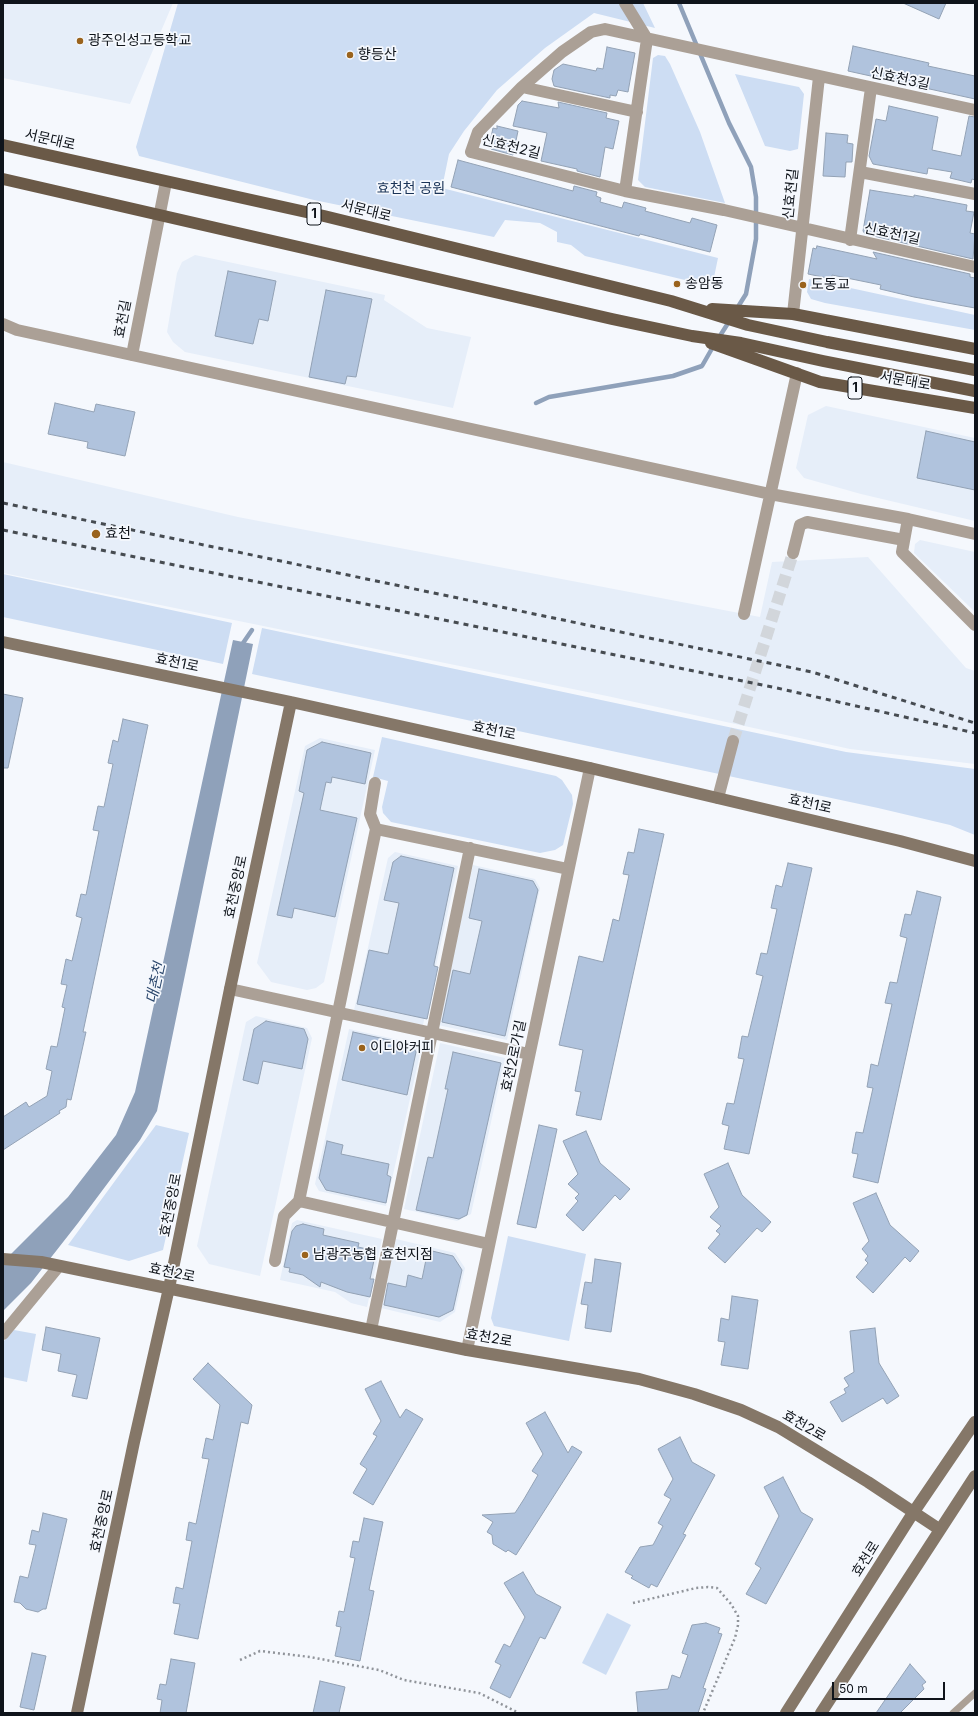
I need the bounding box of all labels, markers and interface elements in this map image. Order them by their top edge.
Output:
place label: 광주인성고등학교 [88,33,191,49]
marker: 광주인성고등학교 [75,36,85,46]
place label: 향등산 [358,47,397,63]
marker: 향등산 [345,50,355,60]
street label: 신효천3길 [869,65,931,93]
street label: 서문대로 [23,126,77,154]
street label: 신효천2길 [480,132,542,162]
street label: 신효천길 [780,168,802,220]
park label: 효천천 공원 [377,181,445,197]
street label: 서문대로 [339,197,393,225]
road number: 1 [307,203,321,225]
street label: 신효천1길 [862,220,922,248]
place label: 송암동 [685,276,724,292]
place label: 도동교 [811,277,850,293]
marker: 송암동 [672,279,682,289]
marker: 도동교 [798,280,808,290]
street label: 효천길 [111,298,135,340]
street label: 서문대로 [878,368,932,394]
road number: 1 [848,377,862,399]
place label: 효천 [105,526,131,542]
marker: 효천 [90,528,102,540]
street label: 효천1로 [154,650,200,676]
street label: 효천1로 [471,718,517,744]
street label: 효천1로 [787,791,833,817]
street label: 효천중앙로 [221,854,251,920]
water label: 대촌천 [143,961,169,1005]
street label: 효천2로가길 [498,1019,530,1093]
place label: 이디야커피 [370,1040,434,1056]
marker: 이디야커피 [357,1043,367,1053]
street label: 효천중앙로 [157,1172,185,1238]
place label: 남광주농협 효천지점 [313,1247,433,1263]
marker: 남광주농협 효천지점 [300,1250,310,1260]
street label: 효천2로 [147,1260,197,1286]
street label: 효천2로 [464,1326,514,1350]
street label: 효천2로 [779,1407,829,1445]
street label: 효천중앙로 [87,1488,117,1554]
street label: 효천로 [849,1538,883,1580]
scale bar [834,1674,947,1700]
text: 50 m [839,1681,868,1696]

